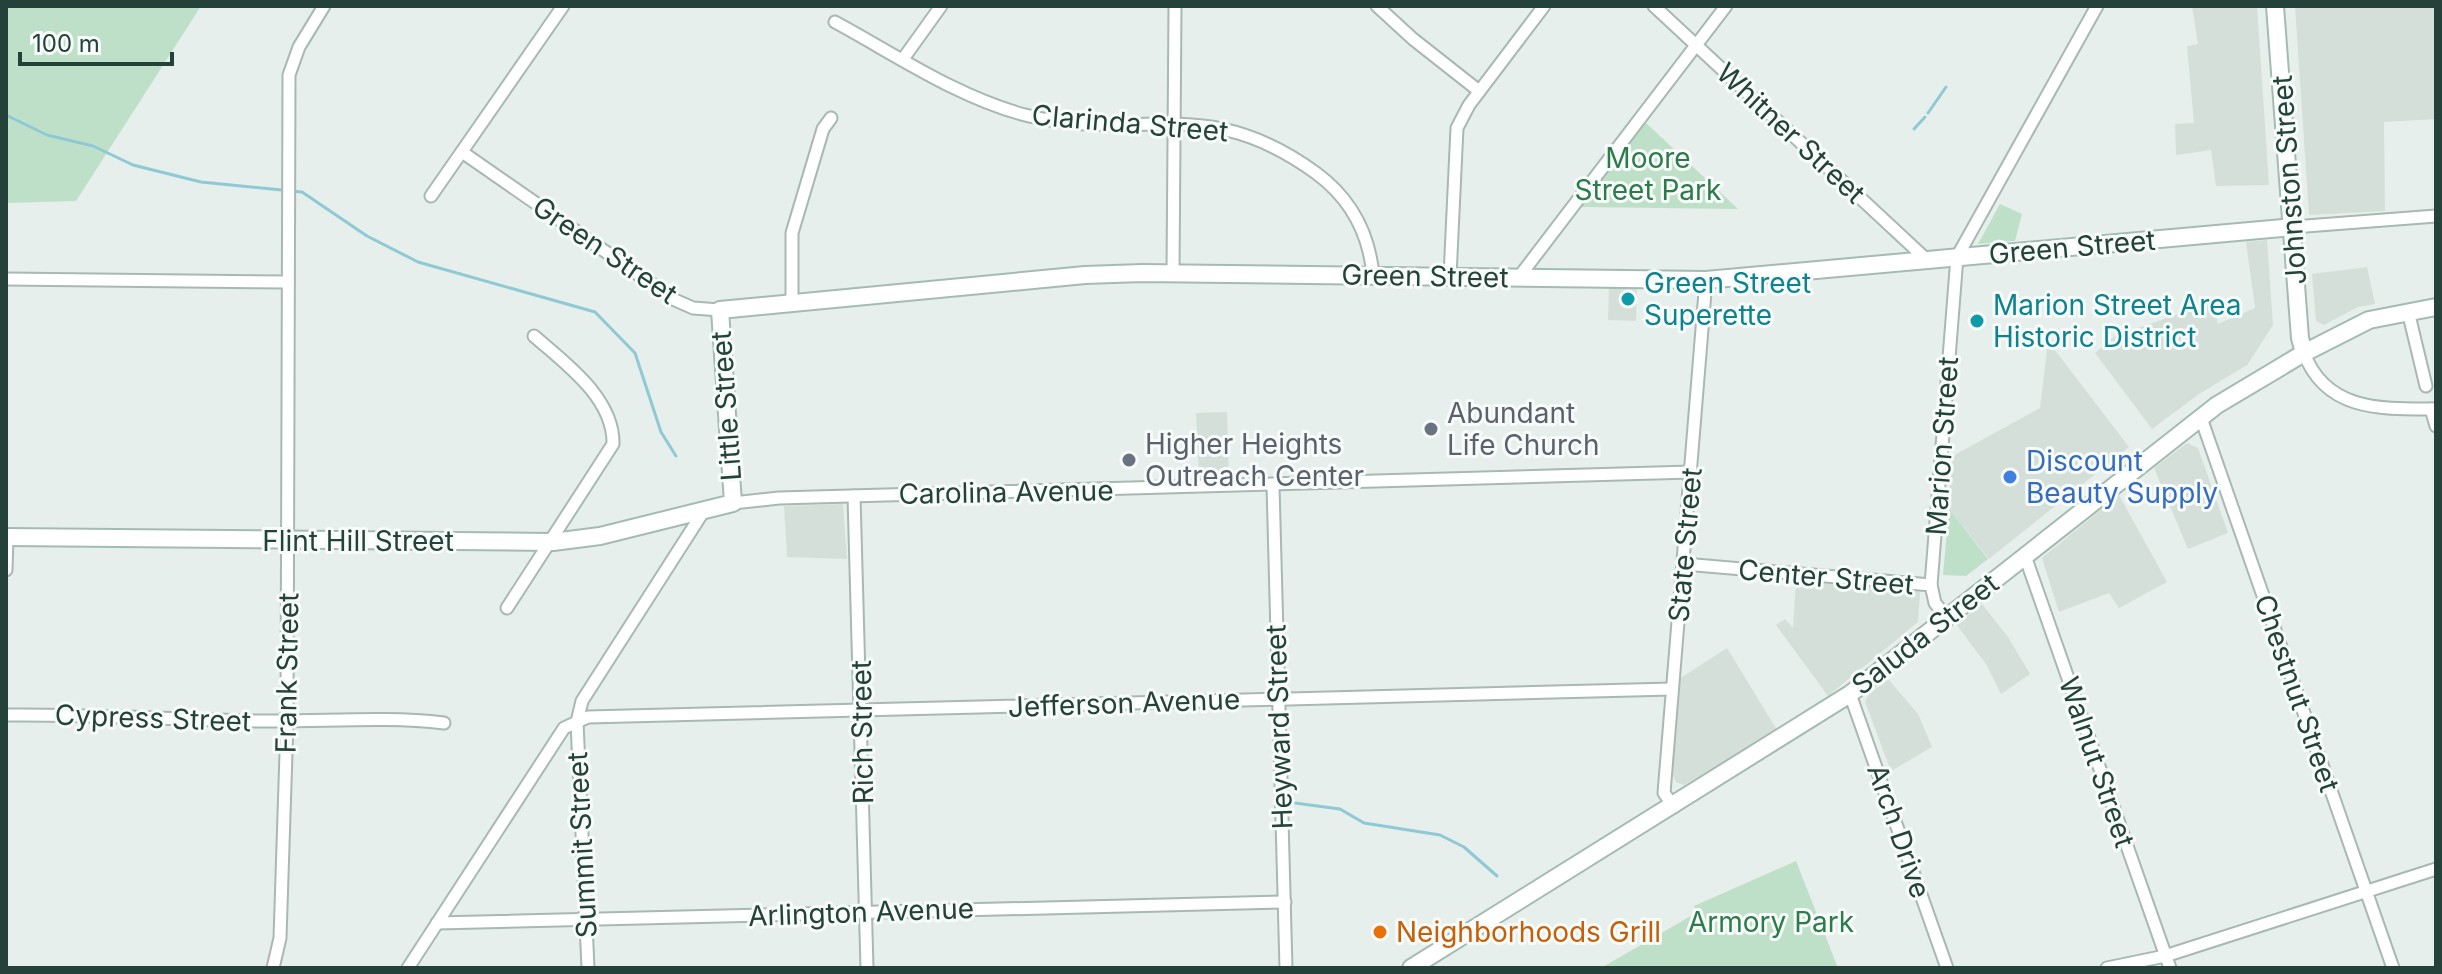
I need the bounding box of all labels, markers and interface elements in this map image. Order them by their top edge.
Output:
scale bar [20,16,172,66]
text: 100 m [32,29,100,58]
street label: Whitner Street [1710,56,1872,210]
street label: Johnston Street [2265,74,2313,286]
street label: Clarinda Street [1030,97,1230,149]
park label: Moore Street Park [1575,141,1721,207]
street label: Green Street [526,189,684,311]
street label: Green Street [1987,223,2157,271]
street label: Green Street [1341,258,1509,294]
place label: Green Street Superette [1644,266,1811,332]
place label: Marion Street Area Historic District [1993,288,2242,354]
marker: Green Street Superette [1619,290,1637,308]
marker: Marion Street Area Historic District [1968,312,1986,330]
street label: Little Street [704,330,748,482]
street label: Marion Street [1919,356,1965,536]
place label: Abundant Life Church [1447,396,1600,462]
marker: Abundant Life Church [1422,420,1440,438]
place label: Higher Heights Outreach Center [1145,427,1364,493]
place label: Discount Beauty Supply [2026,444,2218,510]
marker: Higher Heights Outreach Center [1120,451,1138,469]
street label: State Street [1661,466,1709,624]
marker: Discount Beauty Supply [2001,468,2019,486]
street label: Carolina Avenue [898,473,1114,511]
street label: Flint Hill Street [262,524,454,558]
street label: Center Street [1737,552,1915,602]
street label: Saluda Street [1845,566,2005,702]
street label: Chestnut Street [2247,590,2347,796]
street label: Frank Street [269,592,305,754]
street label: Heyward Street [1258,624,1300,830]
street label: Rich Street [844,660,880,804]
street label: Walnut Street [2052,672,2142,852]
street label: Jefferson Avenue [1007,682,1241,724]
street label: Cypress Street [54,698,252,738]
street label: Summit Street [560,751,604,939]
street label: Arch Drive [1860,760,1938,902]
street label: Arlington Avenue [747,891,975,933]
park label: Armory Park [1688,905,1854,939]
place label: Neighborhoods Grill [1396,915,1661,949]
marker: Neighborhoods Grill [1371,923,1389,941]

